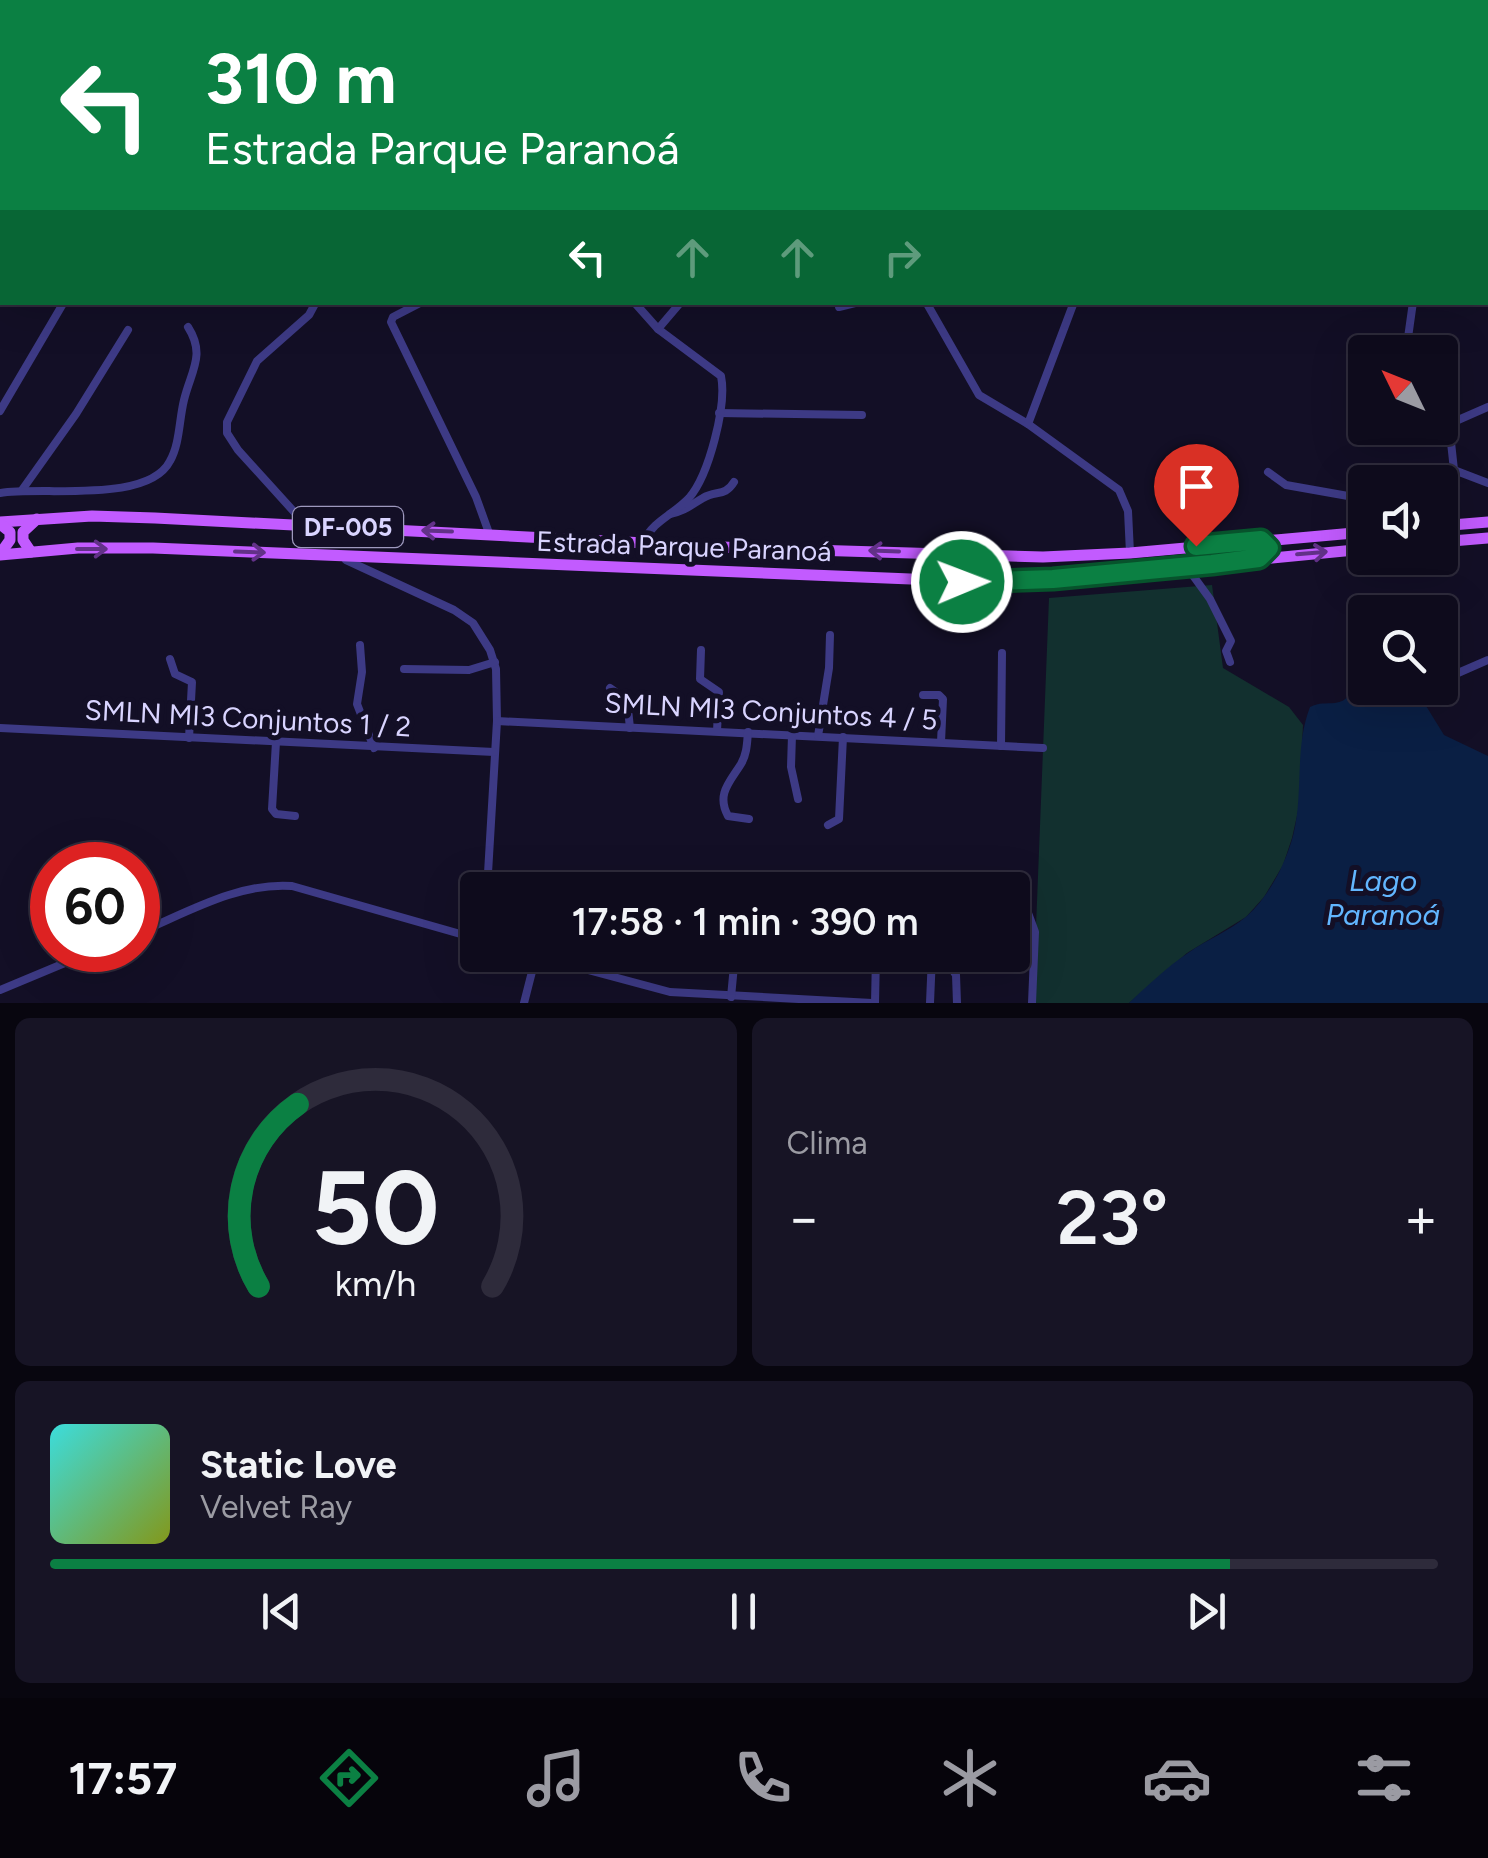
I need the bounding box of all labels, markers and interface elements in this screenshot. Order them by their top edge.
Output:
text: 310 m [205,36,397,121]
icon: left [40,40,170,170]
text: Estrada Parque Paranoá [205,121,680,175]
icon: left [560,230,615,285]
icon: ahead [665,230,720,285]
icon: ahead [770,230,825,285]
icon: right [875,230,930,285]
north arrow [1348,335,1458,445]
map controls [1348,335,1458,705]
pin [1154,444,1239,547]
icon: arrive [1169,459,1224,514]
button: sound [1348,465,1458,575]
road number: DF-005 [293,507,403,547]
one-way arrow [421,521,453,540]
street label: Estrada Parque Paranoá [536,524,832,568]
position arrow [910,530,1014,634]
one-way arrow [74,540,107,558]
one-way arrow [868,542,900,561]
one-way arrow [234,543,266,562]
one-way arrow [1295,544,1328,563]
button: search [1348,595,1458,705]
street label: SMLN MI3 Conjuntos 4 / 5 [604,685,938,737]
street label: SMLN MI3 Conjuntos 1 / 2 [84,692,412,744]
speed limit sign: 60 [30,842,160,972]
water label: Lago Paranoá [1326,862,1440,933]
text: 17:58 · 1 min · 390 m [571,899,919,945]
text: Clima [787,1124,868,1162]
text: 50 [312,1145,440,1270]
text: 23° [1056,1173,1168,1263]
text: − [787,1185,821,1251]
text: + [1404,1185,1438,1251]
text: km/h [335,1262,417,1305]
text: Static Love [200,1442,397,1488]
text: Velvet Ray [200,1488,352,1526]
icon: previous [254,1584,309,1639]
icon: pause [716,1584,771,1639]
icon: next [1179,1584,1234,1639]
icon: directions [314,1743,384,1813]
icon: music [521,1743,591,1813]
icon: phone [728,1743,798,1813]
icon: climate [935,1743,1005,1813]
icon: car [1142,1743,1212,1813]
icon: filters [1349,1743,1419,1813]
text: 17:57 [69,1751,177,1805]

